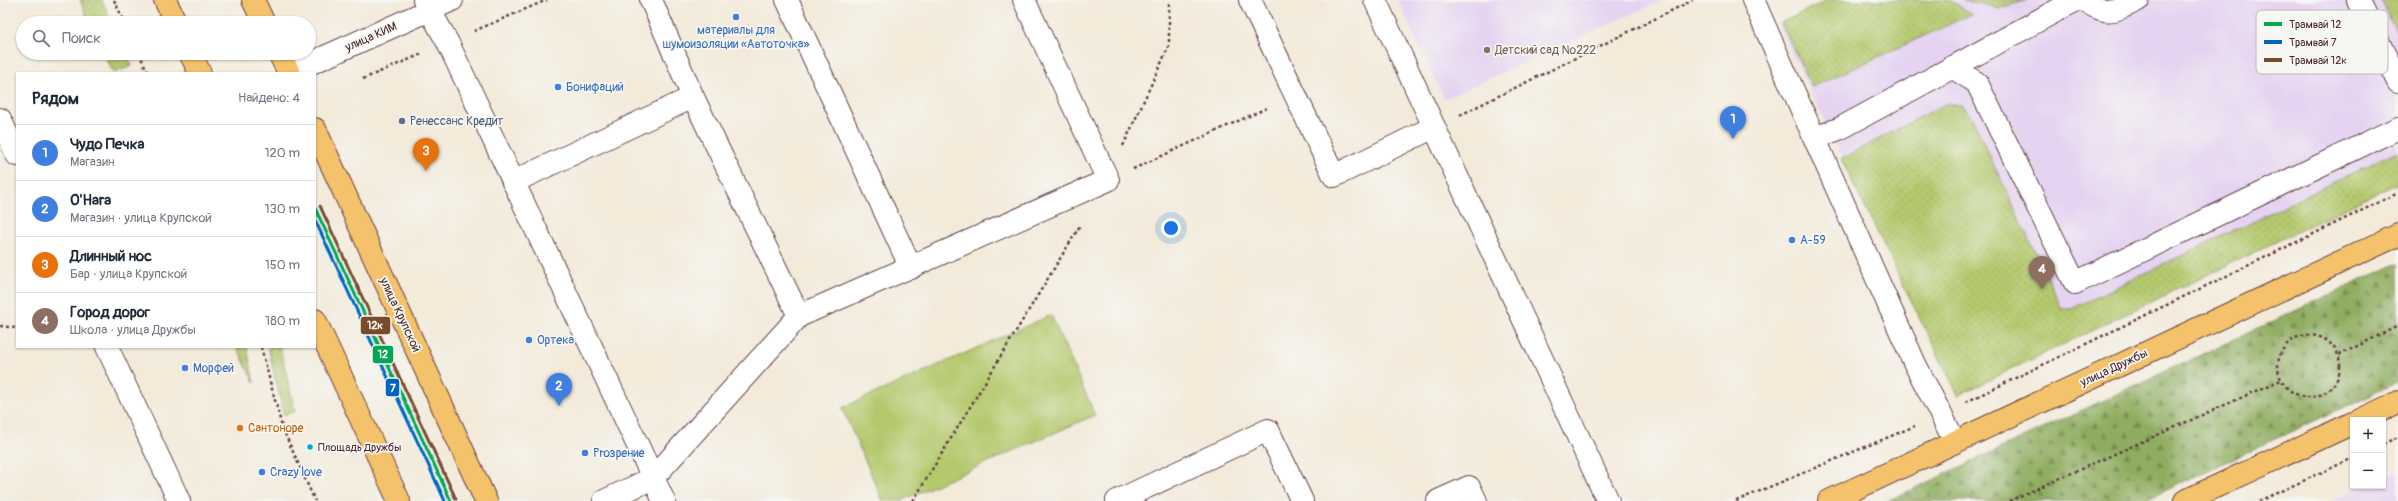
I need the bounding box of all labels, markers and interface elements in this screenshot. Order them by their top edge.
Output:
legend [2256,10,2388,74]
marker: материалы для шумоизоляции «Автоточка» [731,12,741,22]
search box [16,16,316,60]
text: Трамвай 12 [2289,18,2341,31]
street label: улица КИМ [342,19,400,55]
place label: материалы для шумоизоляции «Автоточка» [663,23,809,52]
icon: search [30,27,52,49]
text: Поиск [62,29,101,48]
text: Трамвай 7 [2289,36,2337,49]
place label: Детский сад №222 [1494,43,1597,58]
marker: Детский сад №222 [1482,45,1492,55]
text: Трамвай 12к [2289,54,2347,67]
place label: Бонифаций [566,80,624,95]
marker: Бонифаций [553,82,563,92]
text: Рядом [32,88,79,109]
text: Найдено: 4 [238,90,300,106]
pin: 1 [1720,106,1746,139]
place label: Ренессанс Кредит [410,114,503,129]
marker: Ренессанс Кредит [397,116,407,126]
text: Чудо Печка [70,135,144,154]
pin: 3 [413,138,439,171]
text: 1 [42,145,48,161]
text: 120 m [264,145,300,161]
text: Магазин [70,154,114,170]
text: O'Hara [70,191,111,210]
text: 2 [41,201,49,217]
text: 130 m [264,201,300,217]
text: Магазин · улица Крупской [70,210,212,226]
your location [1161,218,1181,238]
place label: А-59 [1800,233,1826,248]
marker: А-59 [1787,235,1797,245]
text: Длинный нос [70,247,152,266]
pin: 4 [2029,256,2055,289]
text: 3 [41,257,49,273]
text: 150 m [265,257,300,273]
text: Бар · улица Крупской [70,266,187,282]
street label: улица Крупской [376,274,424,355]
text: Город дорог [70,303,150,322]
text: 4 [41,313,49,329]
text: 180 m [265,313,300,329]
line badge: 12к [360,316,391,335]
text: 12к [367,319,383,332]
text: Школа · улица Дружбы [70,322,196,338]
place label: Ортека [537,333,574,348]
marker: Ортека [524,335,534,345]
line badge: 12 [372,345,394,364]
street label: улица Дружбы [2077,346,2150,391]
text: 12 [378,348,388,361]
place label: Морфей [193,361,234,376]
marker: Морфей [180,363,190,373]
pin: 2 [546,373,572,406]
line badge: 7 [385,378,400,397]
text: 7 [390,382,396,395]
map controls [2350,417,2386,489]
button: + [2350,417,2386,453]
place label: Сантоноре [248,421,304,436]
marker: Сантоноре [235,423,245,433]
place label: Площадь Дружбы [318,441,401,454]
marker: Площадь Дружбы [305,442,315,452]
place label: Proзрение [593,446,645,461]
marker: Proзрение [580,448,590,458]
button: − [2350,453,2386,489]
place label: Crazy love [270,465,322,480]
marker: Crazy love [257,467,267,477]

